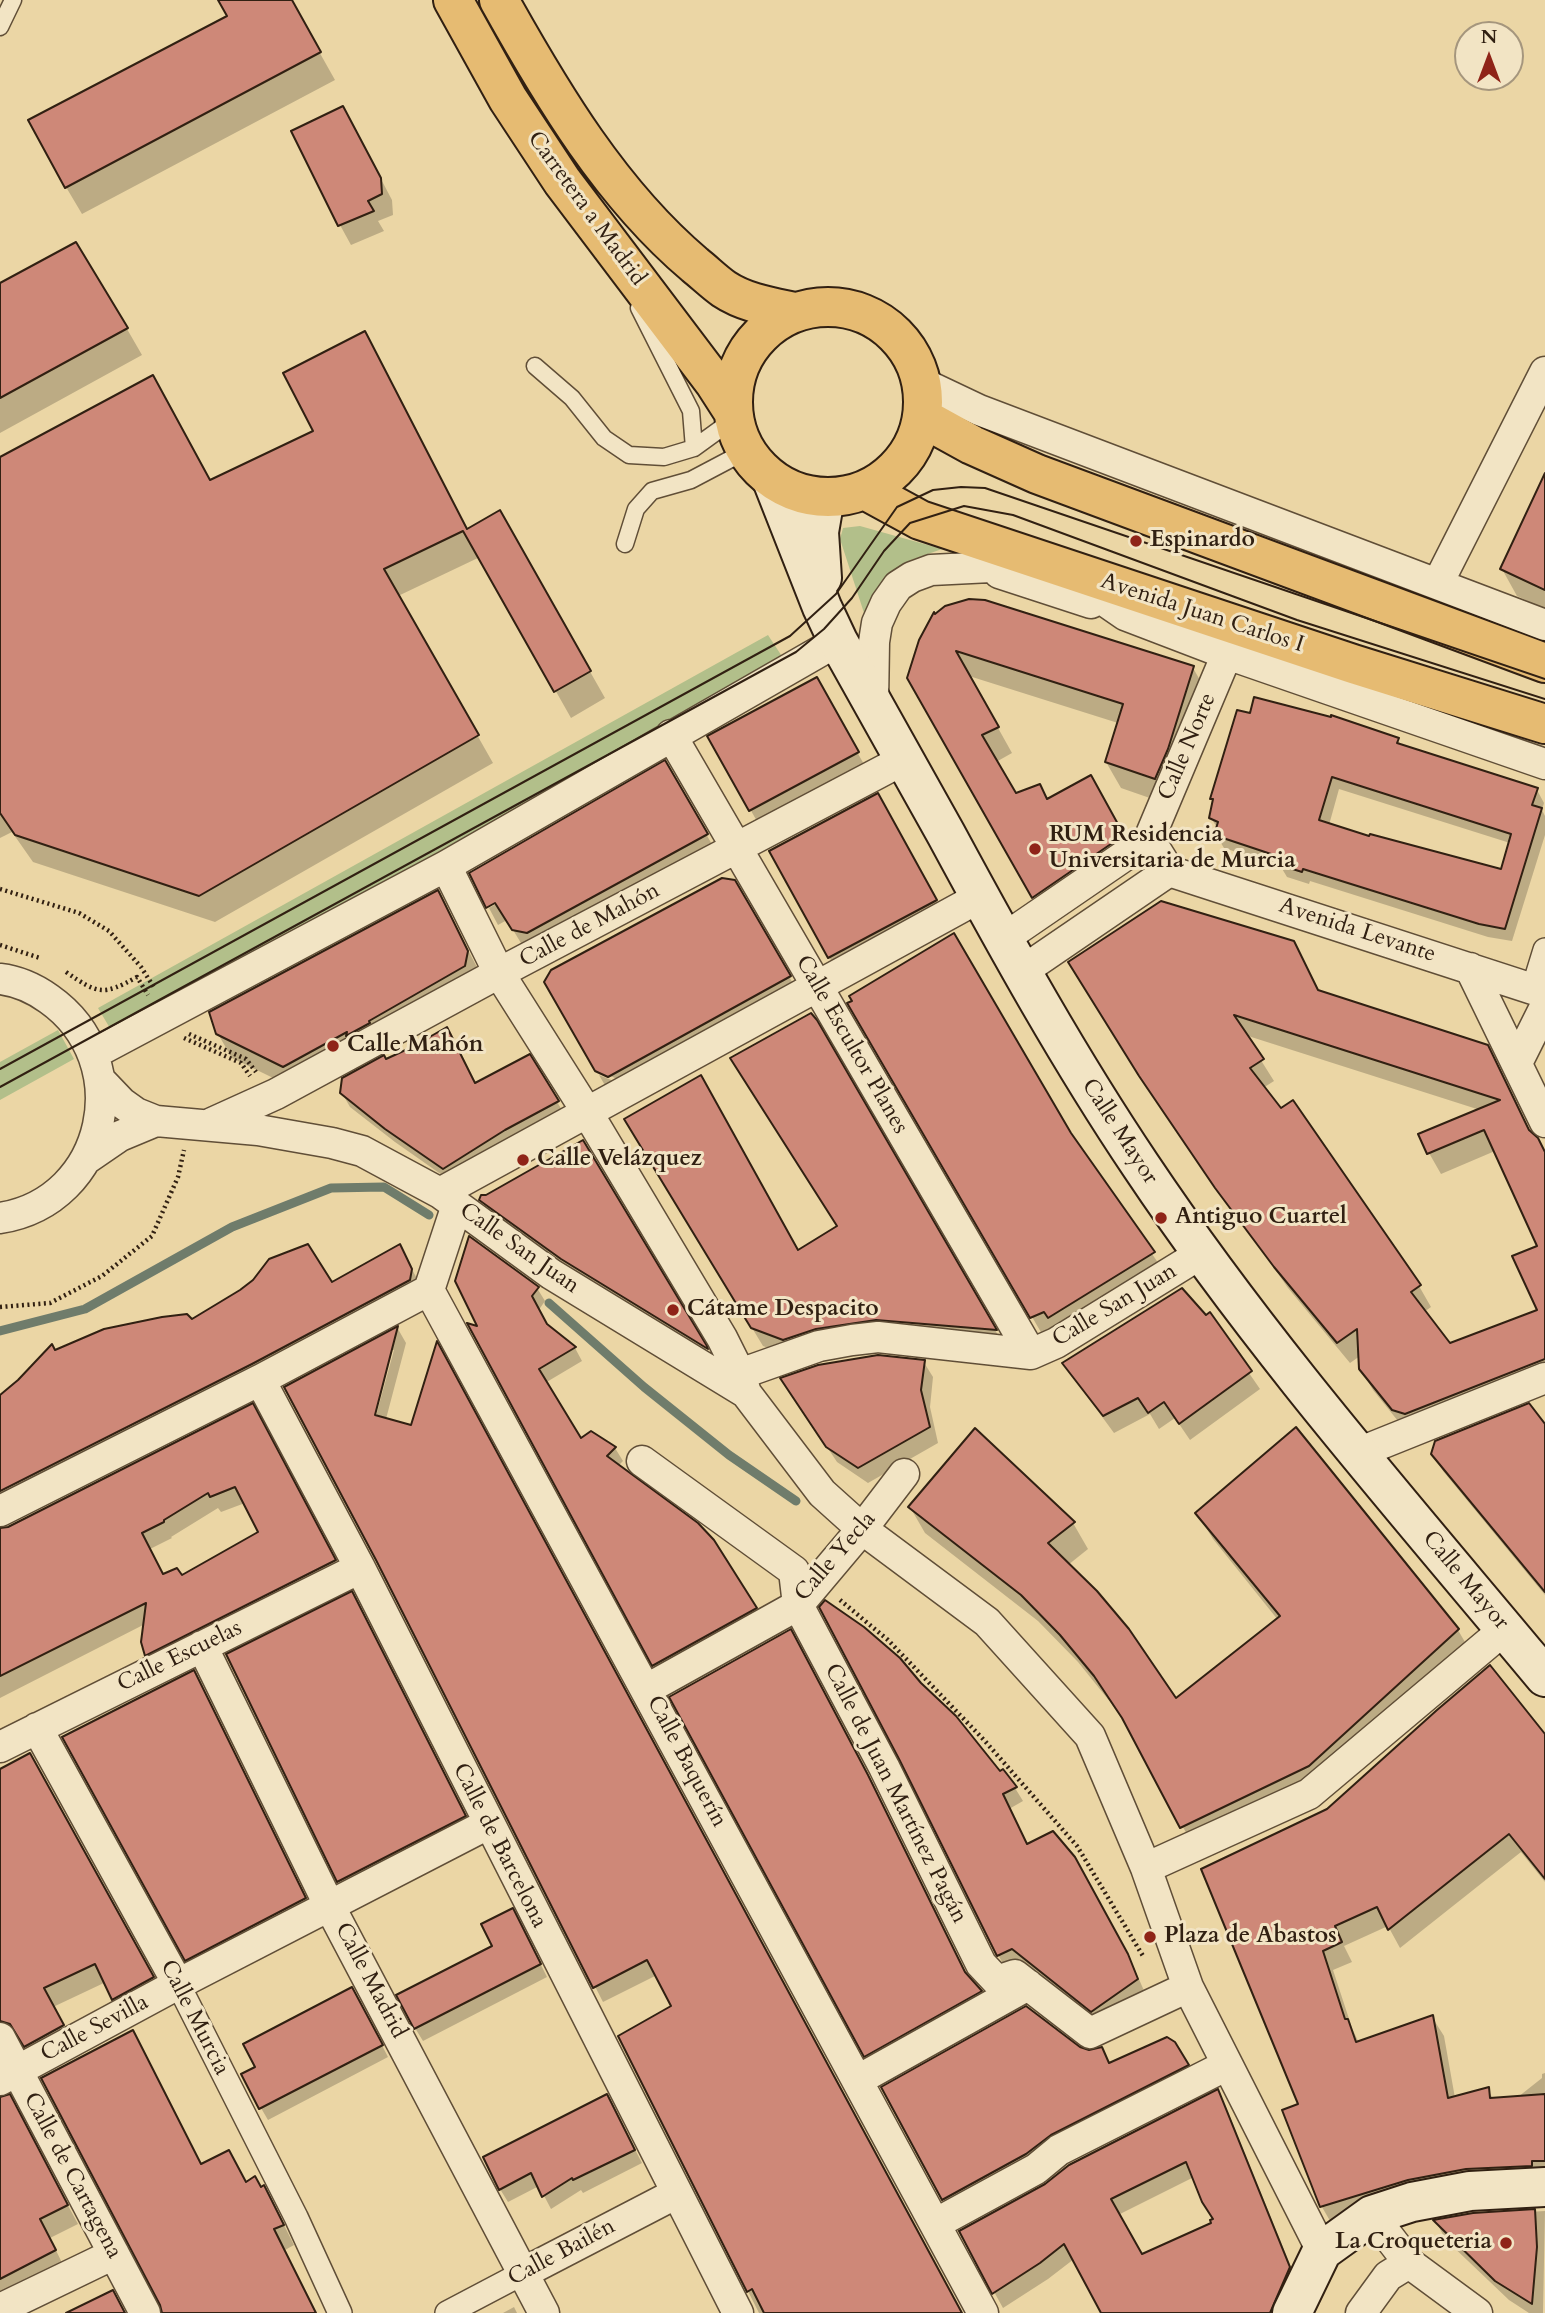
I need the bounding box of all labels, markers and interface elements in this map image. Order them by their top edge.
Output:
north arrow [1454,21,1524,91]
text: N [1481,24,1497,50]
street label: Carretera a Madrid [521,126,651,292]
place label: Espinardo [1150,527,1255,555]
marker: Espinardo [1128,533,1144,549]
street label: Avenida Juan Carlos I [1097,568,1307,660]
street label: Calle Norte [1153,689,1223,805]
place label: RUM Residencia Universitaria de Murcia [1049,822,1296,876]
marker: RUM Residencia Universitaria de Murcia [1027,841,1043,857]
street label: Calle de Mahón [515,878,665,974]
street label: Avenida Levante [1275,893,1439,969]
street label: Calle Escultor Planes [789,951,913,1139]
place label: Calle Mahón [347,1032,484,1060]
marker: Calle Mahón [325,1038,341,1054]
street label: Calle Mayor [1075,1074,1163,1190]
place label: Calle Velázquez [537,1146,702,1174]
marker: Calle Velázquez [515,1152,531,1168]
street label: Calle San Juan [454,1198,584,1300]
place label: Antiguo Cuartel [1175,1204,1347,1232]
marker: Antiguo Cuartel [1153,1210,1169,1226]
street label: Calle San Juan [1048,1258,1182,1354]
place label: Cátame Despacito [687,1296,879,1324]
marker: Cátame Despacito [665,1302,681,1318]
street label: Calle Yecla [790,1507,882,1607]
street label: Calle Mayor [1416,1526,1514,1636]
street label: Calle Escuelas [113,1615,247,1699]
street label: Calle de Juan Martínez Pagán [817,1660,973,1928]
street label: Calle Baquerín [640,1692,732,1832]
street label: Calle de Barcelona [446,1759,552,1933]
street label: Calle Madrid [328,1919,412,2043]
place label: Plaza de Abastos [1164,1923,1337,1951]
marker: Plaza de Abastos [1142,1929,1158,1945]
street label: Calle Murcia [153,1956,235,2080]
street label: Calle Sevilla [37,1989,153,2069]
street label: Calle de Cartagena [17,2088,127,2264]
street label: Calle Bailén [504,2213,620,2293]
place label: La Croqueteria [1335,2229,1492,2257]
marker: La Croqueteria [1498,2235,1514,2251]

